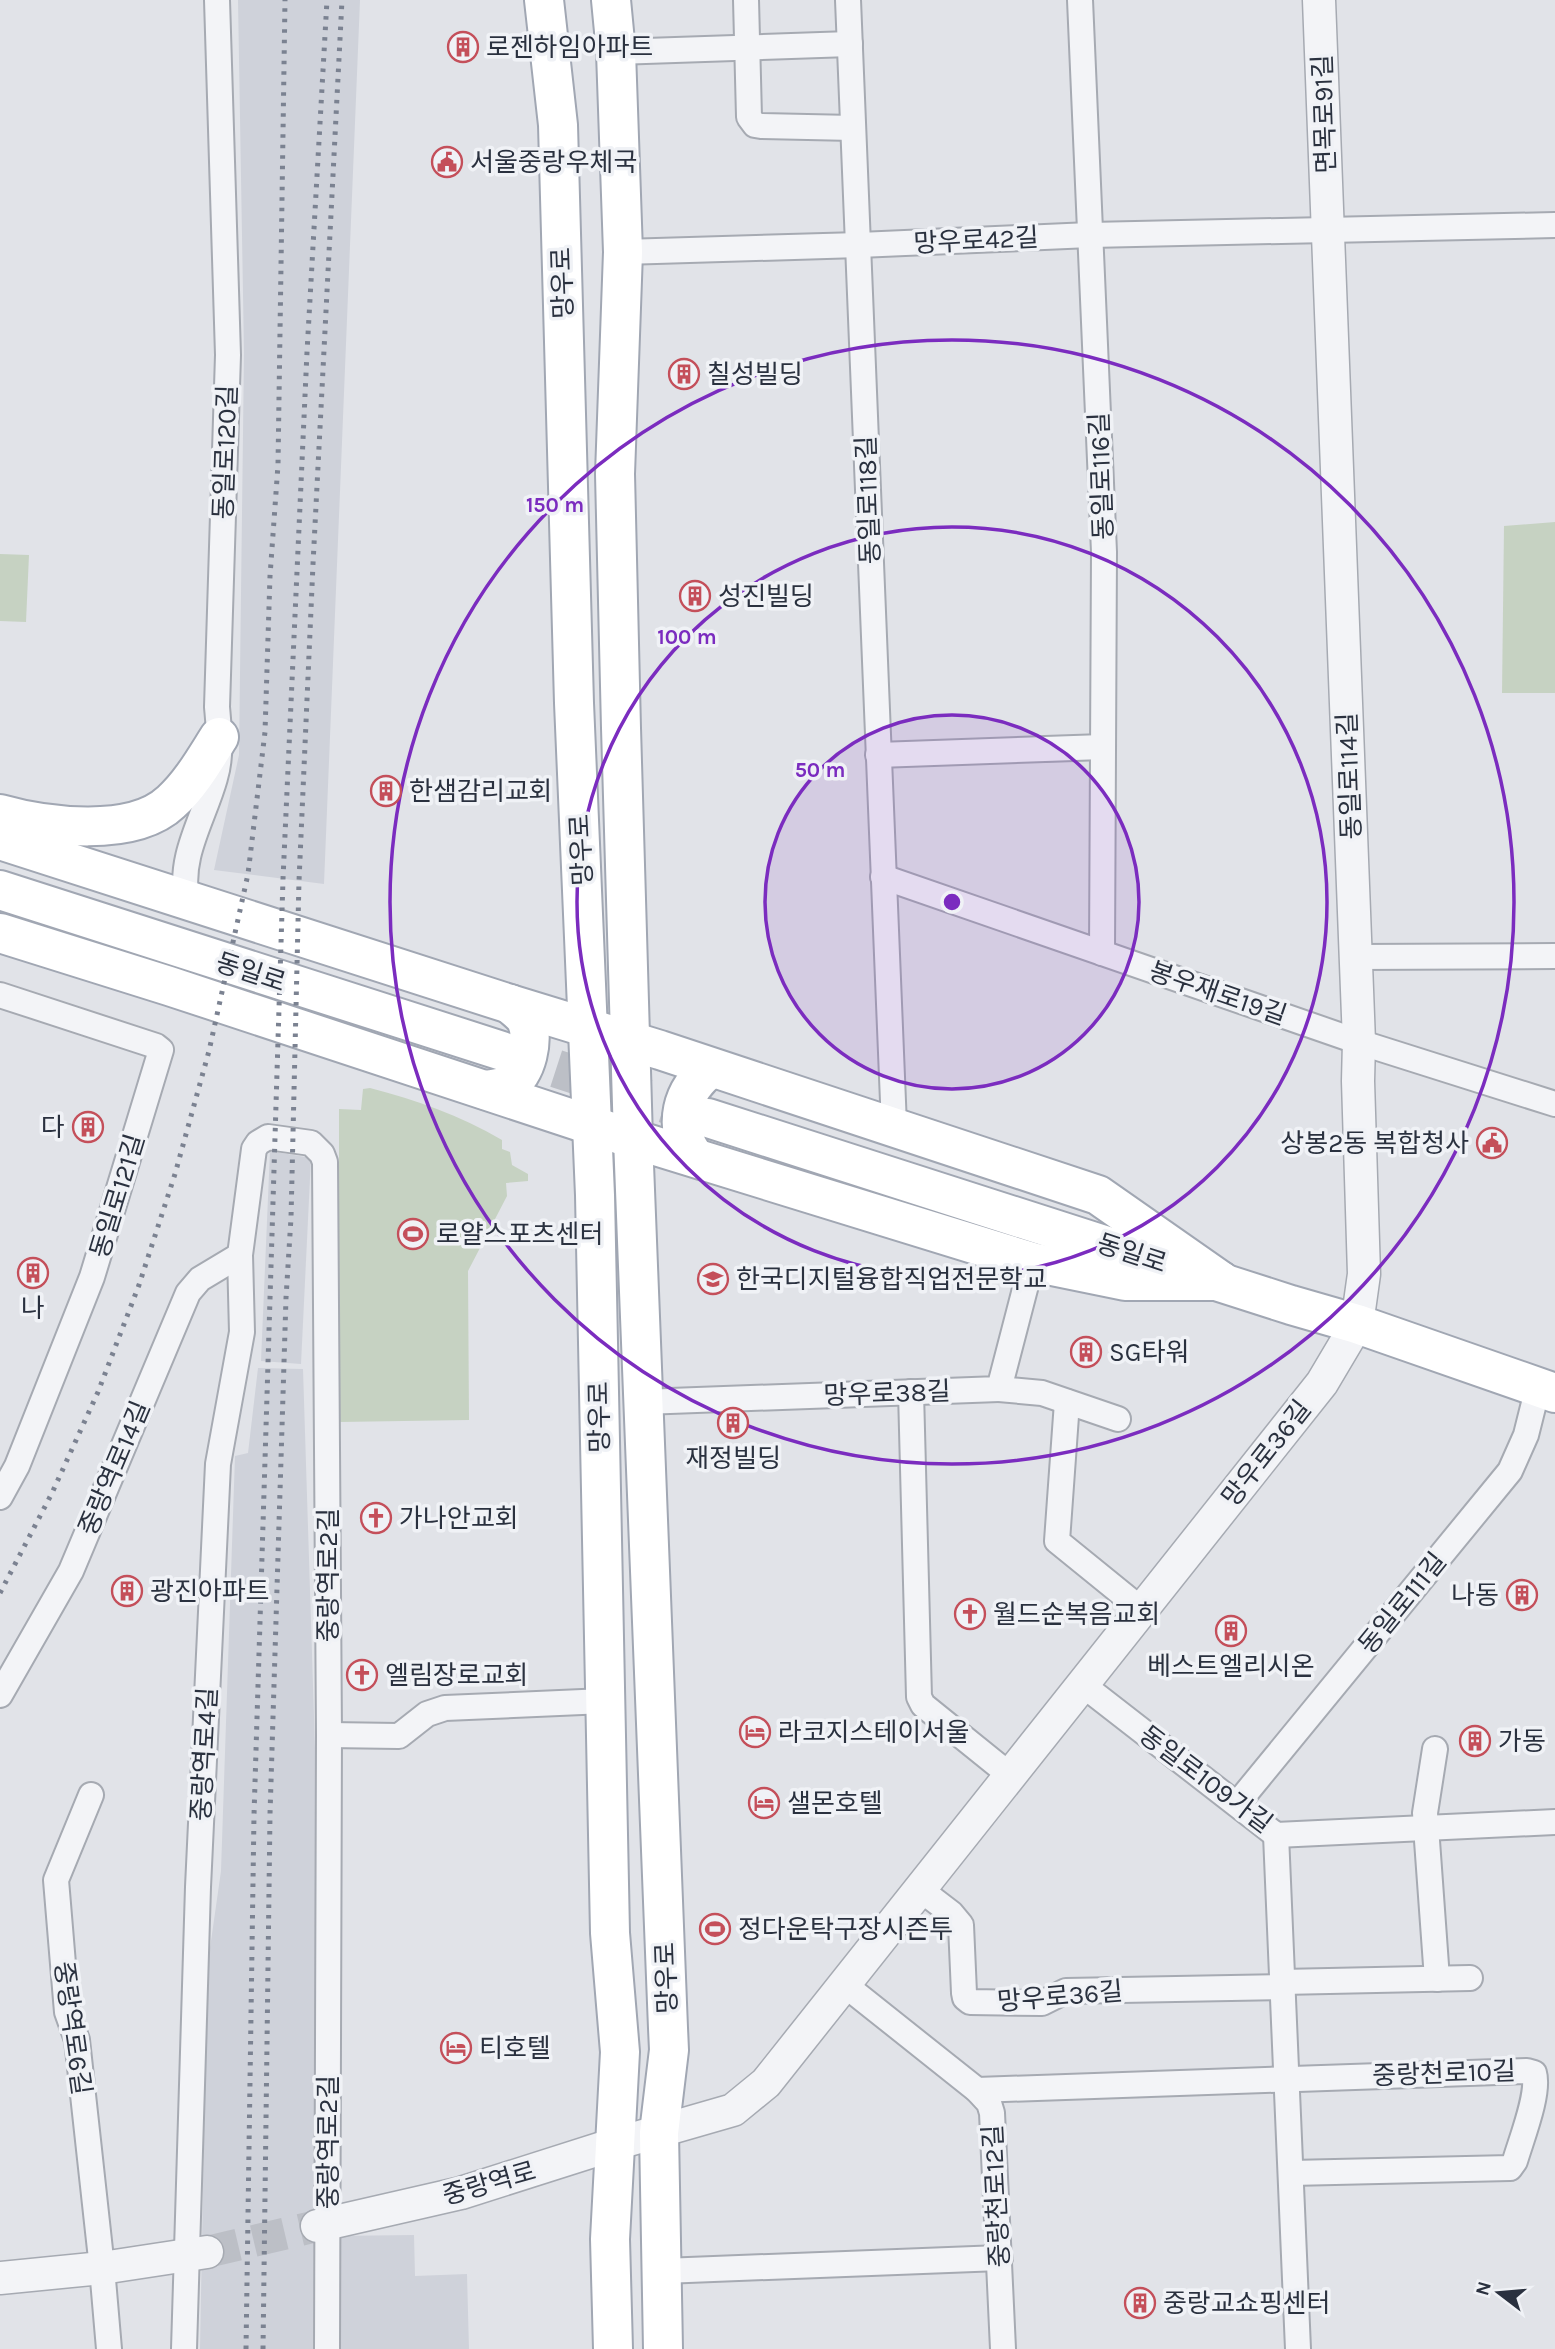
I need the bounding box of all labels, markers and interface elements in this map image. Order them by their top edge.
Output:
building icon: 로젠하임아파트 [446,30,480,64]
place label: 로젠하임아파트 [486,32,653,63]
street label: 면목로91길 [1307,54,1342,174]
public building icon: 서울중랑우체국 [430,145,464,179]
place label: 서울중랑우체국 [470,147,637,178]
street label: 망우로42길 [913,222,1039,259]
street label: 망우로 [546,247,579,319]
building icon: 칠성빌딩 [667,357,701,391]
place label: 칠성빌딩 [707,359,803,390]
street label: 동일로120길 [208,384,243,520]
street label: 동일로116길 [1084,412,1119,540]
street label: 동일로118길 [851,435,886,565]
text: 150 m [526,493,584,517]
building icon: 성진빌딩 [678,579,712,613]
place label: 성진빌딩 [718,581,814,612]
text: 100 m [657,625,717,649]
street label: 동일로114길 [1332,712,1367,840]
text: 50 m [795,758,845,782]
building icon: 한샘감리교회 [369,774,403,808]
place label: 한샘감리교회 [409,776,553,807]
street label: 망우로 [564,813,599,887]
centre of rings [940,890,964,914]
street label: 동일로 [212,947,290,998]
street label: 봉우재로19길 [1145,955,1291,1031]
building icon: 다 [71,1110,105,1144]
place label: 다 [41,1112,65,1143]
public building icon: 상봉2동 복합청사 [1475,1126,1509,1160]
place label: 상봉2동 복합청사 [1280,1128,1469,1159]
street label: 동일로121길 [84,1130,151,1262]
sports icon: 로얄스포츠센터 [396,1217,430,1251]
place label: 로얄스포츠센터 [436,1219,603,1250]
street label: 동일로 [1093,1228,1171,1279]
building icon: 나 [16,1256,50,1290]
school or university icon: 한국디지털융합직업전문학교 [696,1262,730,1296]
place label: 한국디지털융합직업전문학교 [736,1264,1047,1295]
place label: 나 [21,1293,45,1324]
building icon: SG타워 [1069,1335,1103,1369]
place label: SG타워 [1109,1337,1189,1368]
street label: 망우로38길 [823,1376,951,1411]
street label: 망우로 [583,1381,616,1453]
street label: 망우로36길 [1215,1394,1317,1512]
street label: 중랑역로14길 [72,1396,157,1540]
building icon: 재정빌딩 [716,1406,750,1440]
place label: 재정빌딩 [685,1443,781,1474]
church icon: 가나안교회 [359,1501,393,1535]
place label: 가나안교회 [399,1503,519,1534]
street label: 중랑역로2길 [313,1508,344,1642]
street label: 동일로111길 [1352,1546,1453,1660]
building icon: 광진아파트 [110,1574,144,1608]
place label: 광진아파트 [150,1576,270,1607]
building icon: 나동 [1505,1578,1539,1612]
place label: 나동 [1451,1580,1499,1611]
church icon: 월드순복음교회 [953,1597,987,1631]
place label: 월드순복음교회 [993,1599,1160,1630]
building icon: 베스트엘리시온 [1214,1614,1248,1648]
place label: 베스트엘리시온 [1147,1651,1315,1682]
church icon: 엘림장로교회 [345,1658,379,1692]
place label: 엘림장로교회 [385,1660,529,1691]
street label: 중랑역로4길 [186,1686,223,1822]
hotel icon: 라코지스테이서울 [738,1715,772,1749]
place label: 라코지스테이서울 [778,1717,969,1748]
street label: 동일로109가길 [1133,1719,1278,1840]
building icon: 가동 [1458,1724,1492,1758]
place label: 가동 [1498,1726,1546,1757]
hotel icon: 샐몬호텔 [747,1786,781,1820]
place label: 샐몬호텔 [787,1788,883,1819]
sports icon: 정다운탁구장시즌투 [698,1912,732,1946]
place label: 정다운탁구장시즌투 [738,1914,953,1945]
street label: 망우로 [650,1942,683,2014]
street label: 중랑역로6길 [48,1959,97,2097]
street label: 망우로36길 [996,1976,1124,2017]
hotel icon: 티호텔 [439,2031,473,2065]
place label: 티호텔 [479,2033,551,2064]
street label: 중랑천로10길 [1372,2056,1516,2091]
street label: 중랑역로2길 [313,2075,344,2209]
street label: 중랑천로12길 [977,2124,1016,2268]
street label: 중랑역로 [439,2155,539,2212]
north arrow [1464,2258,1534,2328]
text: N [1471,2279,1496,2298]
building icon: 중랑교쇼핑센터 [1123,2286,1157,2320]
place label: 중랑교쇼핑센터 [1163,2288,1330,2319]

